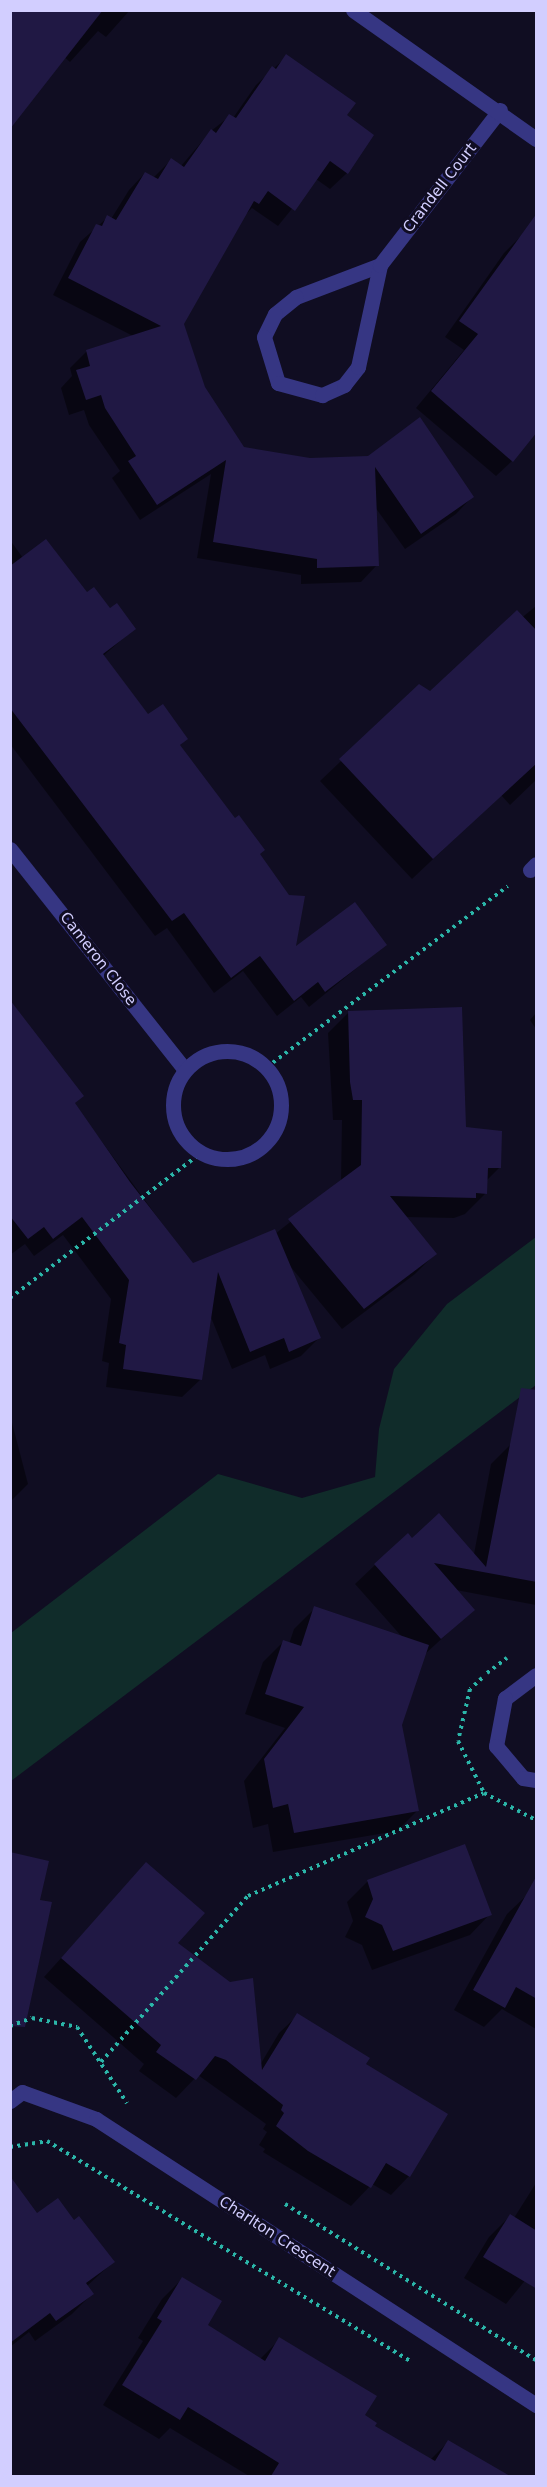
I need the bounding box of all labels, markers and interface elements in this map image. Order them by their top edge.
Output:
street label: Crandell Court [400,140,480,236]
street label: Cameron Close [56,909,140,1009]
street label: Charlton Crescent [215,2193,339,2281]

